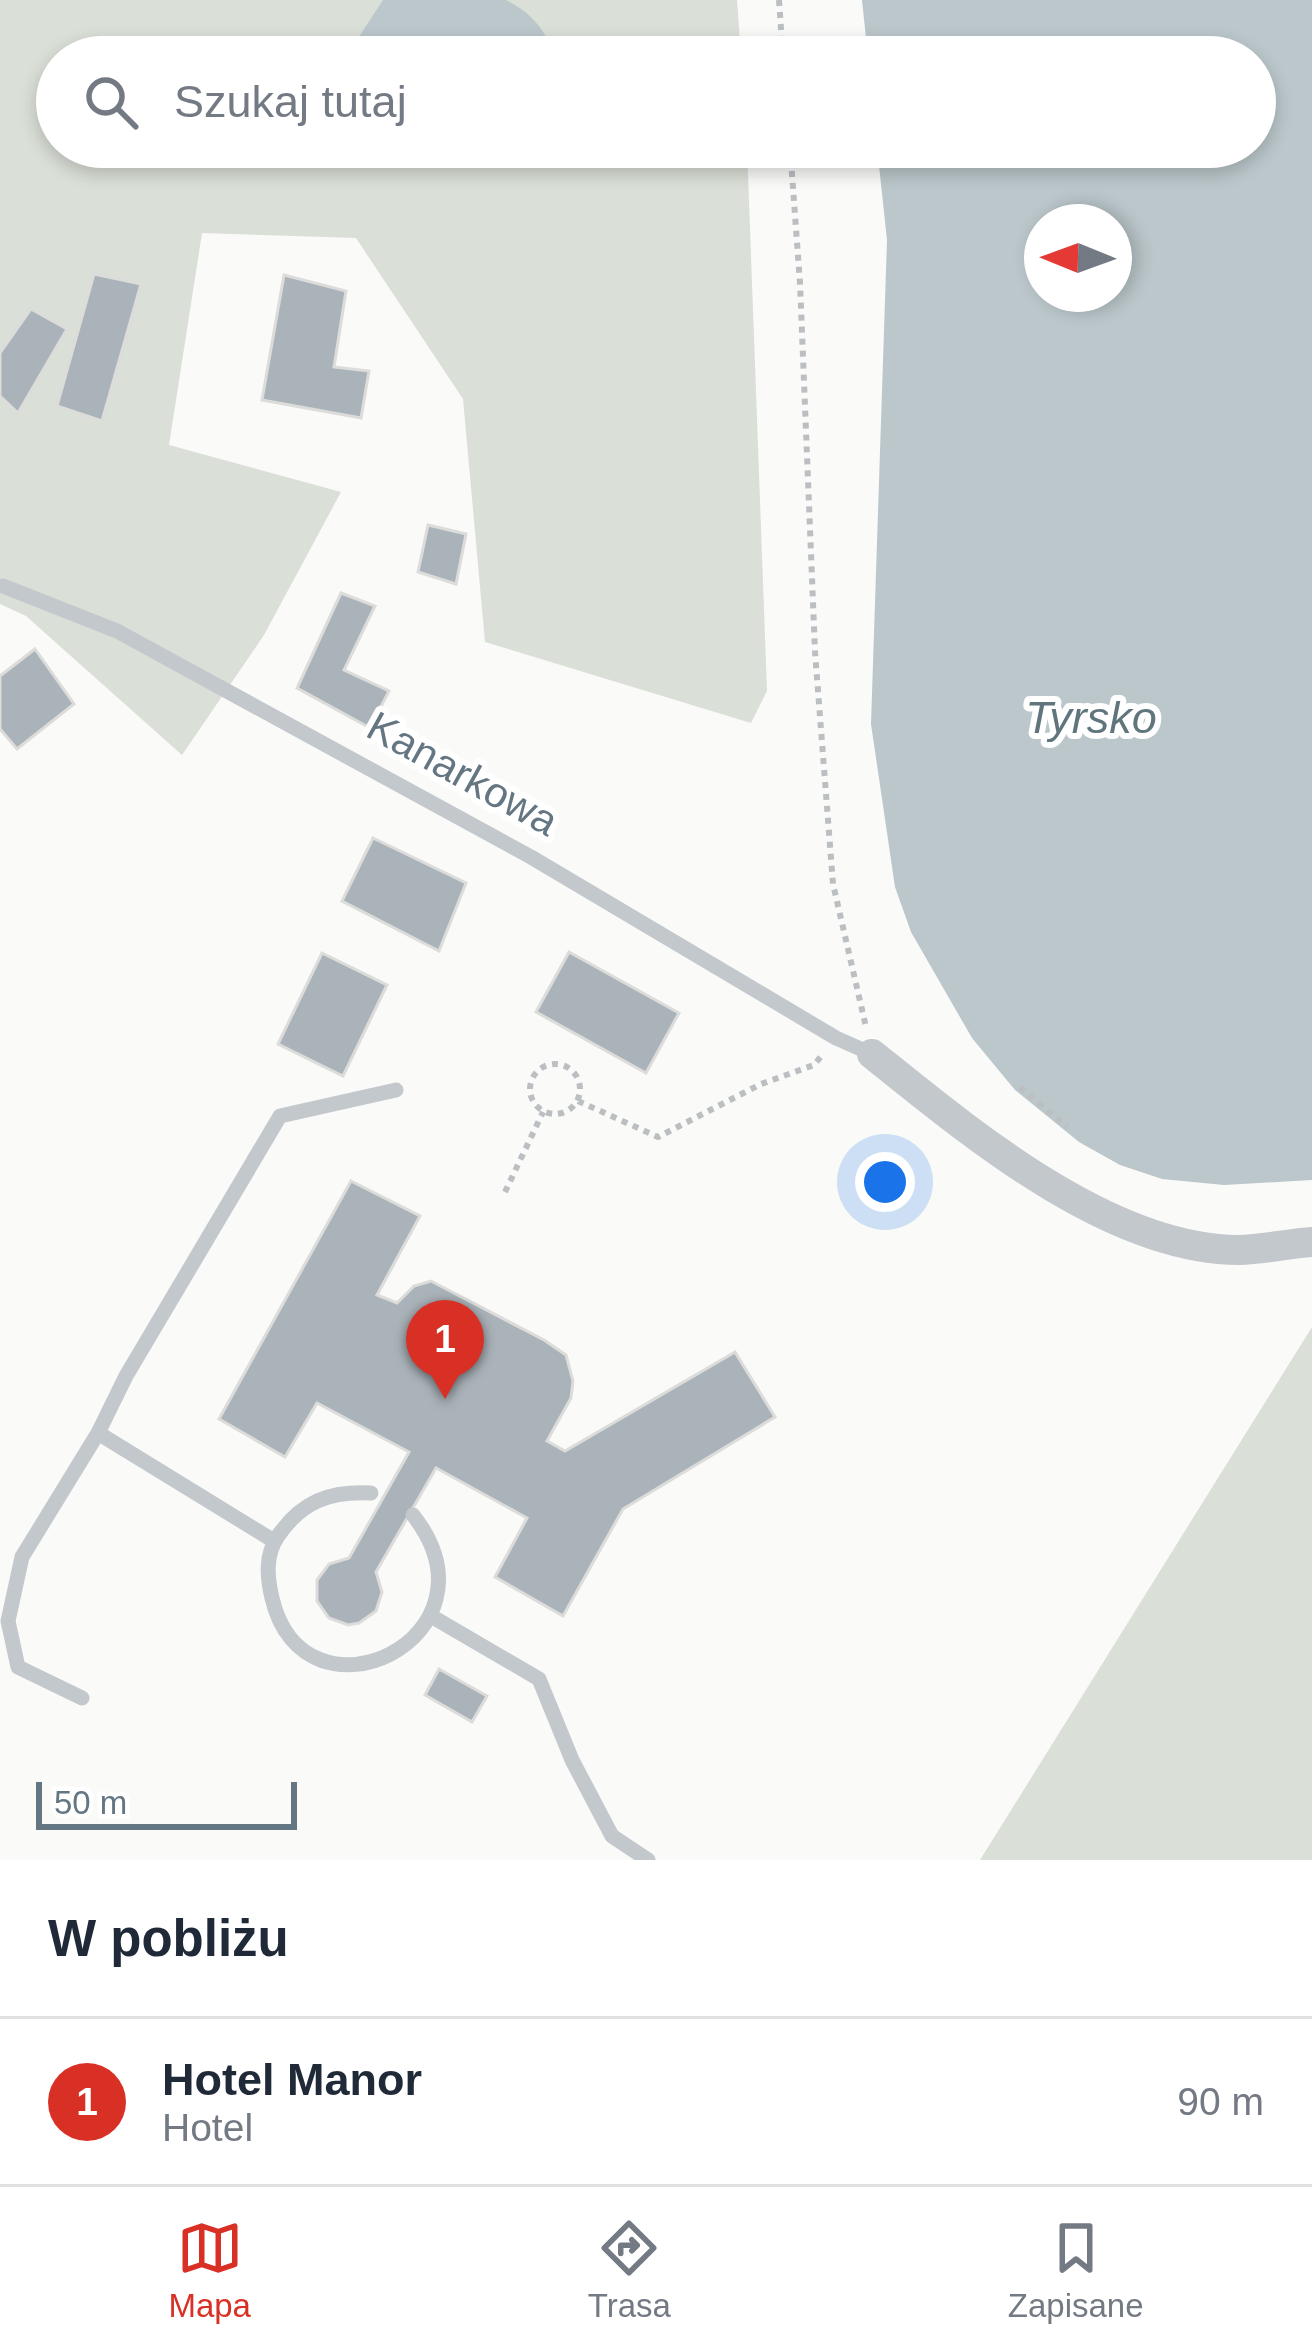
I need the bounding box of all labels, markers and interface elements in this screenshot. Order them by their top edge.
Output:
search box [36,36,1276,168]
icon: search [78,69,144,135]
text: Szukaj tutaj [174,76,407,127]
north arrow [1024,204,1132,312]
water label: Tyrsko [1025,692,1157,743]
street label: Kanarkowa [359,702,567,845]
your location [855,1152,915,1212]
pin: 1 [406,1300,484,1399]
scale bar [36,1776,297,1829]
text: 50 m [54,1784,127,1821]
text: W pobliżu [48,1910,289,1967]
text: Hotel Manor [162,2054,422,2105]
text: 1 [76,2080,98,2123]
text: 90 m [1177,2080,1264,2123]
text: Hotel [162,2106,253,2149]
tab: Mapa [168,2215,251,2325]
tab: Trasa [588,2215,671,2325]
tab: Zapisane [1008,2215,1144,2325]

